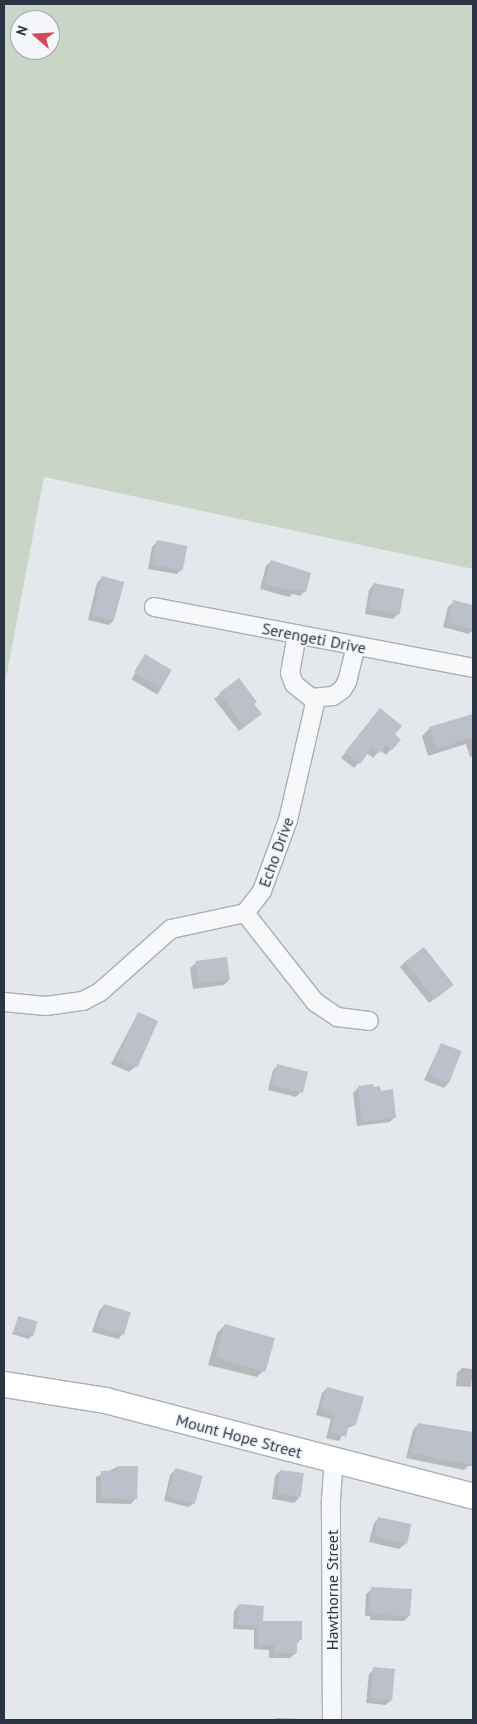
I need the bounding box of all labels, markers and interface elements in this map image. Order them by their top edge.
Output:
north arrow [10,10,60,60]
text: N [12,23,32,38]
street label: Serengeti Drive [260,619,368,657]
street label: Echo Drive [254,814,298,890]
street label: Mount Hope Street [174,1410,304,1462]
street label: Hawthorne Street [322,1530,342,1650]

